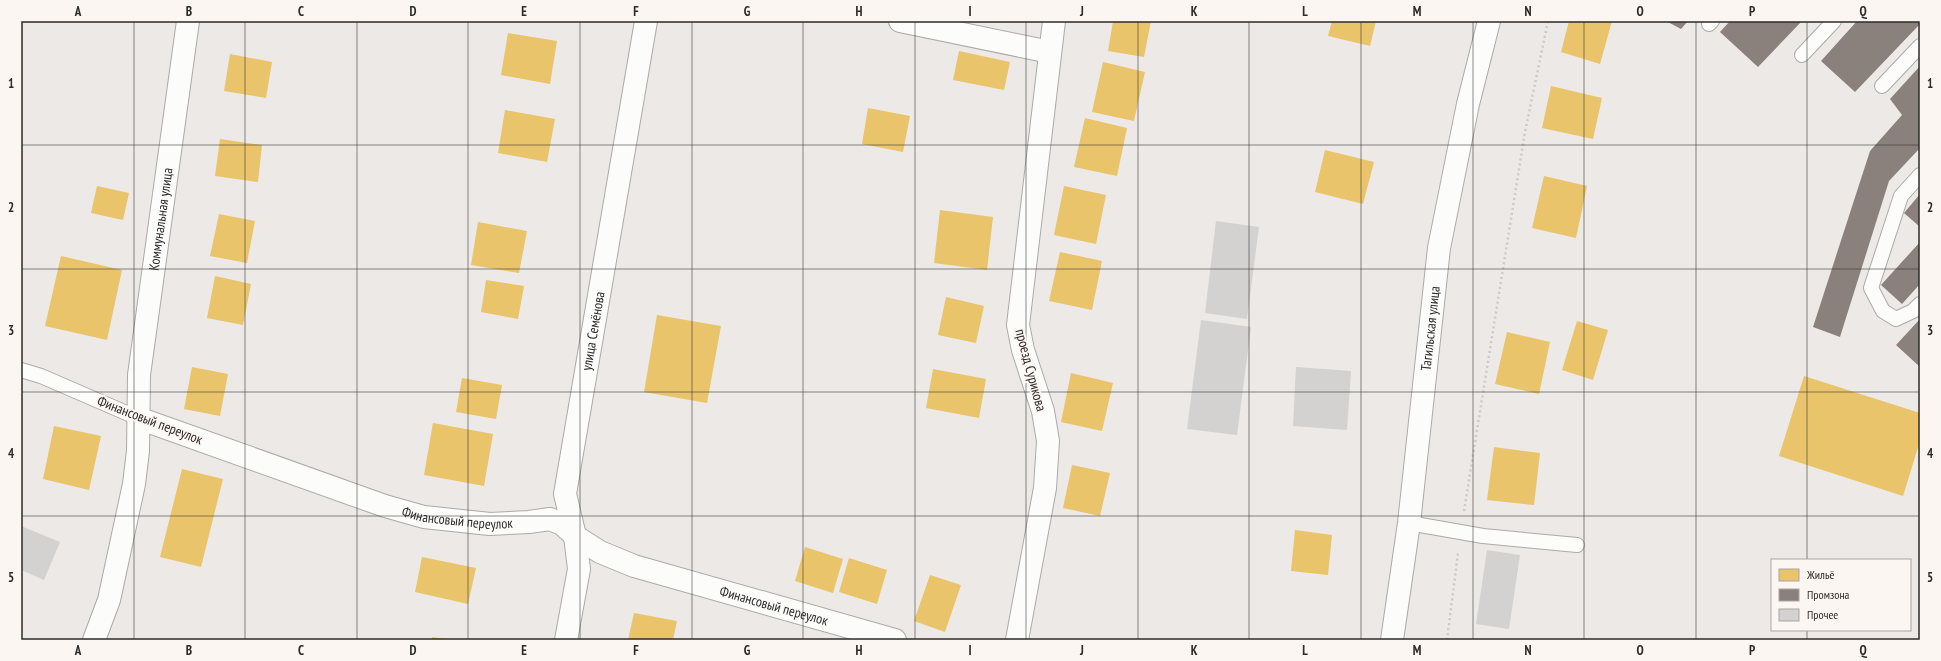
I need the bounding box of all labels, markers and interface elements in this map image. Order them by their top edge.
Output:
text: A [74,3,82,20]
text: B [186,3,192,20]
text: C [298,3,304,20]
text: D [410,3,417,20]
text: E [521,3,527,20]
text: F [633,3,639,20]
text: G [744,3,751,20]
text: H [856,3,863,20]
text: I [968,3,972,20]
text: J [1079,3,1084,20]
text: K [1191,3,1198,20]
text: L [1302,3,1308,20]
text: M [1413,3,1422,20]
text: N [1524,3,1532,20]
text: O [1636,3,1644,20]
text: P [1749,3,1755,20]
text: Q [1859,3,1867,20]
text: 1 [8,75,14,92]
text: 1 [1927,75,1933,92]
street label: Коммунальная улица [145,167,177,272]
text: 2 [8,199,14,216]
text: 2 [1927,199,1933,216]
street label: Тагильская улица [1417,285,1444,372]
street label: улица Семёнова [577,290,609,372]
text: 3 [8,322,14,339]
text: 3 [1927,322,1933,339]
street label: проезд Сурикова [1011,327,1051,413]
street label: Финансовый переулок [95,392,206,449]
text: 4 [8,445,15,462]
text: 4 [1927,445,1934,462]
street label: Финансовый переулок [400,502,514,533]
legend [1771,559,1911,631]
text: Жильё [1806,567,1834,582]
text: 5 [8,569,14,586]
text: 5 [1927,569,1933,586]
street label: Финансовый переулок [718,582,831,630]
text: Промзона [1807,587,1850,602]
text: Прочее [1807,607,1838,622]
text: A [74,642,82,659]
text: B [186,642,192,659]
text: C [298,642,304,659]
text: D [410,642,417,659]
text: E [521,642,527,659]
text: F [633,642,639,659]
text: G [744,642,751,659]
text: H [856,642,863,659]
text: I [968,642,972,659]
text: J [1079,642,1084,659]
text: K [1191,642,1198,659]
text: L [1302,642,1308,659]
text: M [1413,642,1422,659]
text: N [1524,642,1532,659]
text: O [1636,642,1644,659]
text: P [1749,642,1755,659]
text: Q [1859,642,1867,659]

